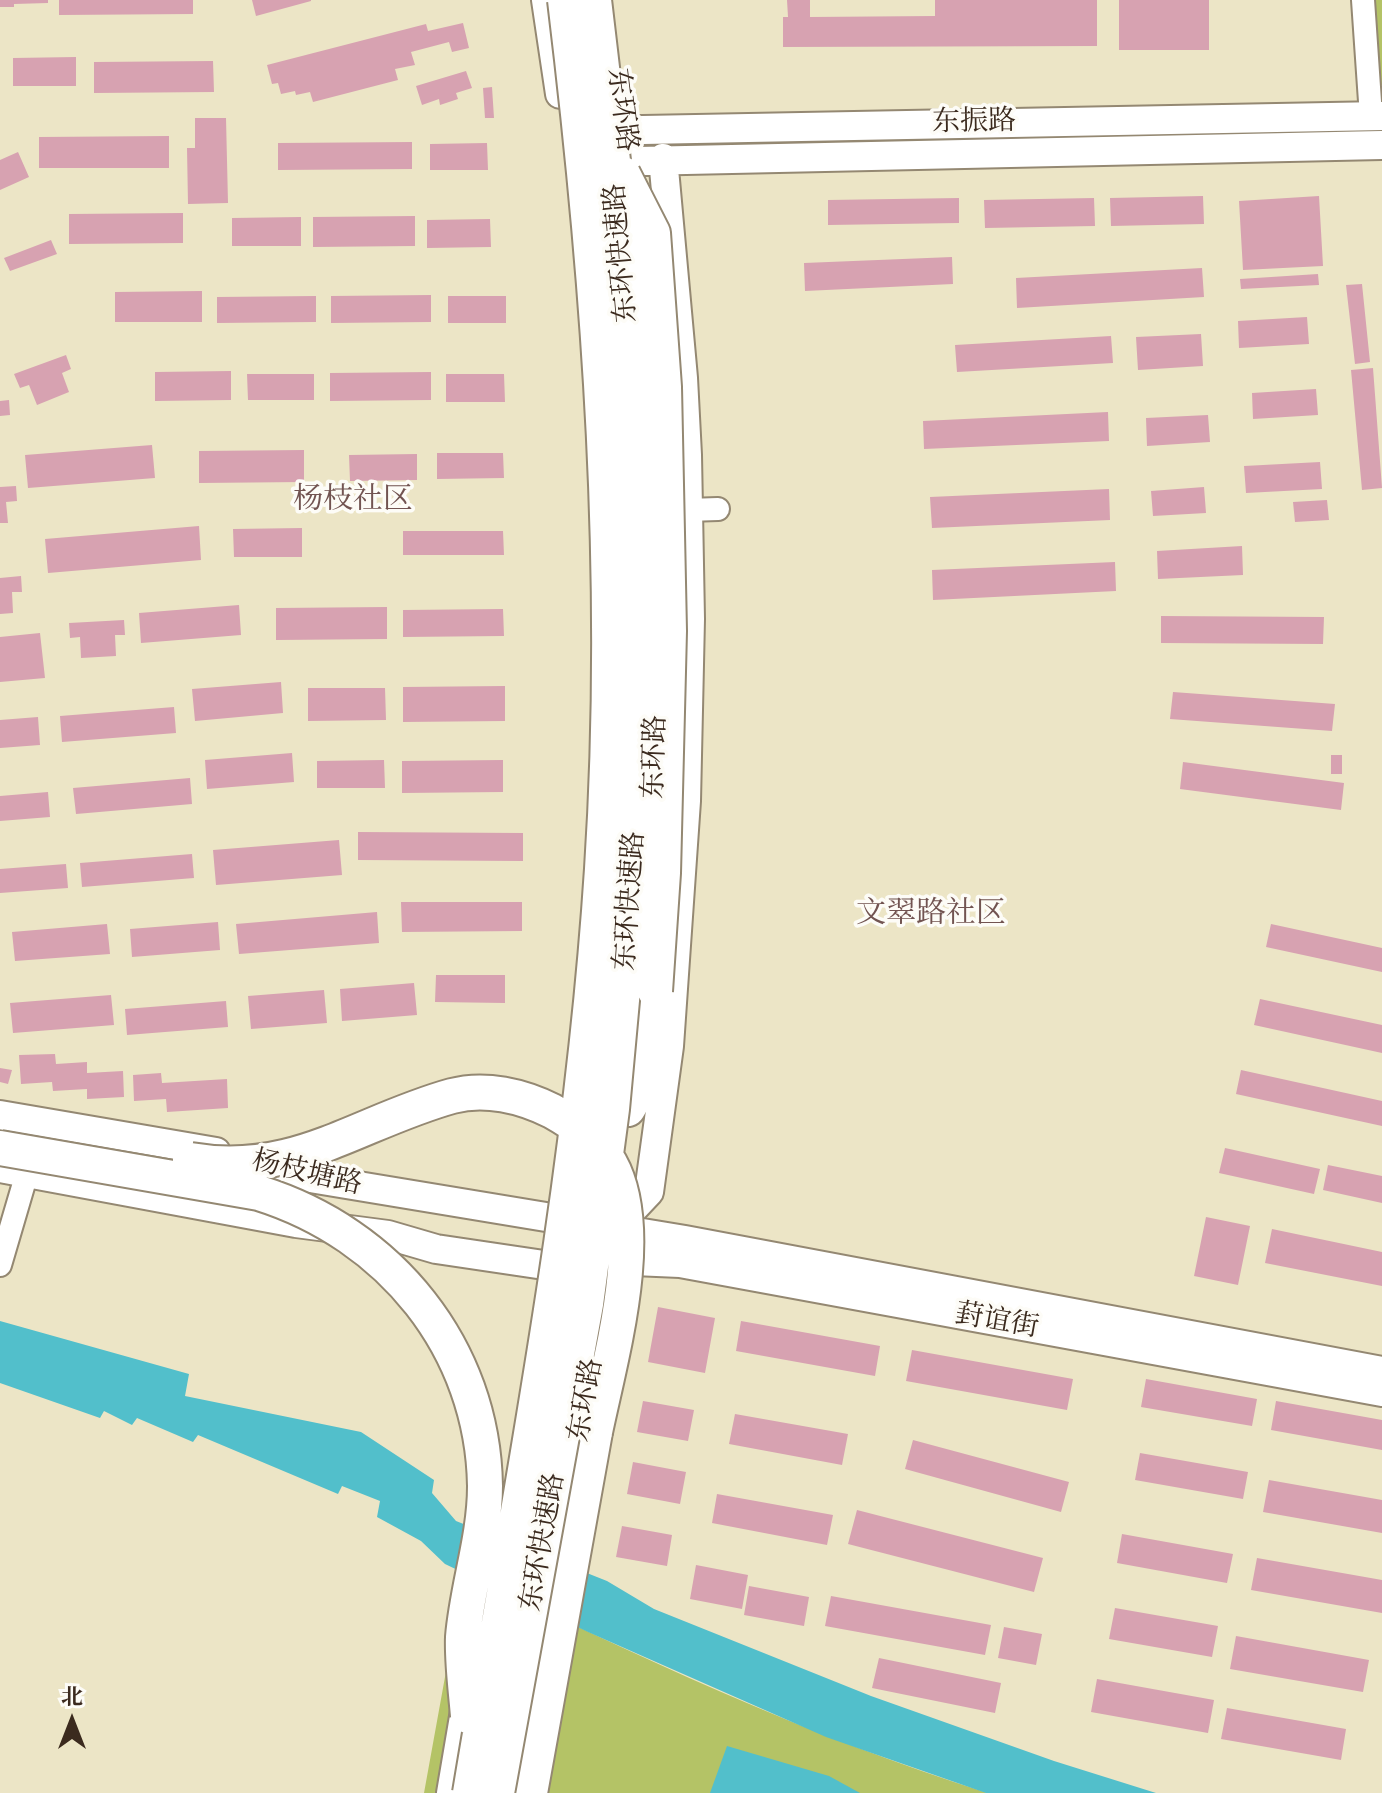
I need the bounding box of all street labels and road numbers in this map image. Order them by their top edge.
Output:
street label: 东环路 [600,66,644,154]
street label: 东振路 [932,104,1016,140]
street label: 东环快速路 [598,182,644,324]
street label: 东环路 [637,714,673,800]
street label: 东环快速路 [608,830,652,972]
street label: 杨枝塘路 [249,1144,365,1202]
street label: 葑谊街 [953,1297,1041,1345]
street label: 东环路 [562,1356,610,1444]
street label: 东环快速路 [514,1470,572,1614]

